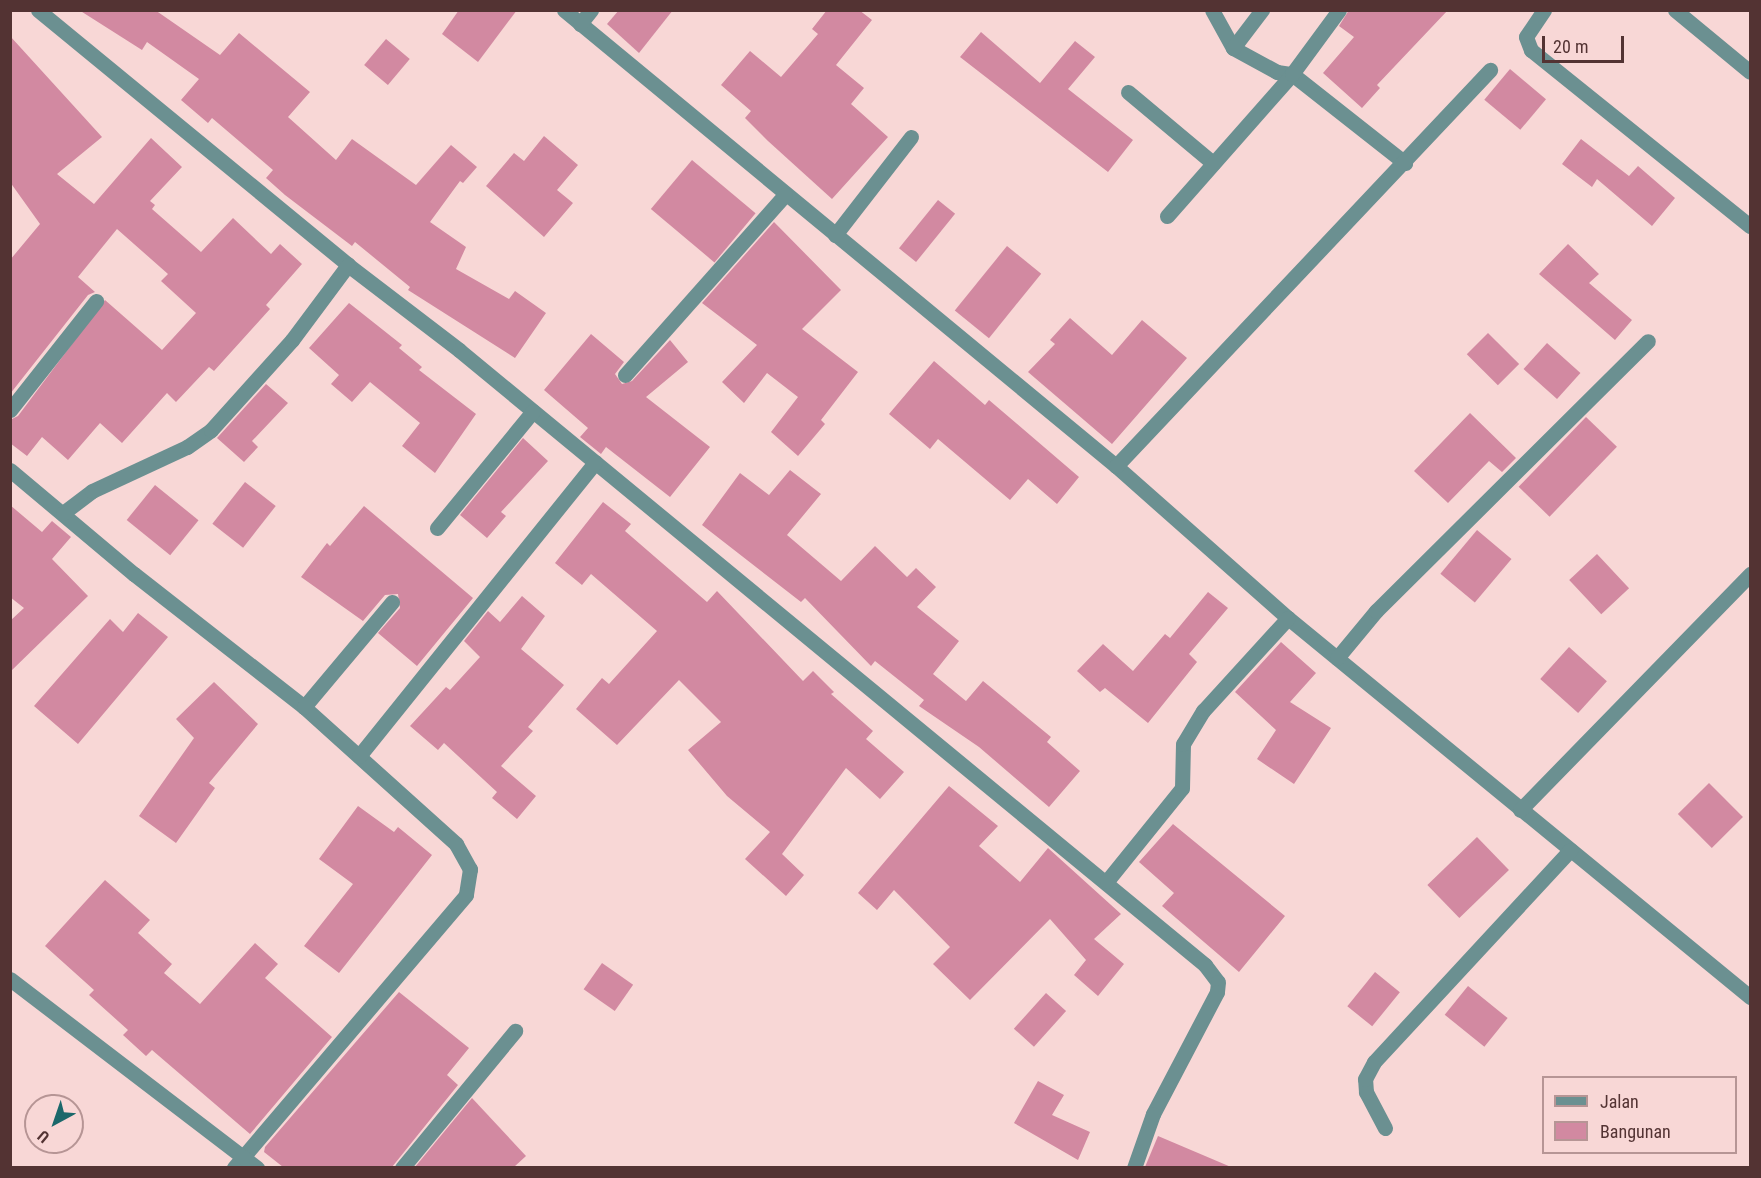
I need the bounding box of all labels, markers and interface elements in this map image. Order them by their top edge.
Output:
scale bar [1545,24,1628,62]
text: 20 m [1553,36,1588,57]
legend [1542,1076,1737,1154]
text: Jalan [1600,1091,1639,1112]
north arrow [24,1094,84,1154]
text: Bangunan [1600,1121,1671,1142]
text: U [34,1126,53,1147]

